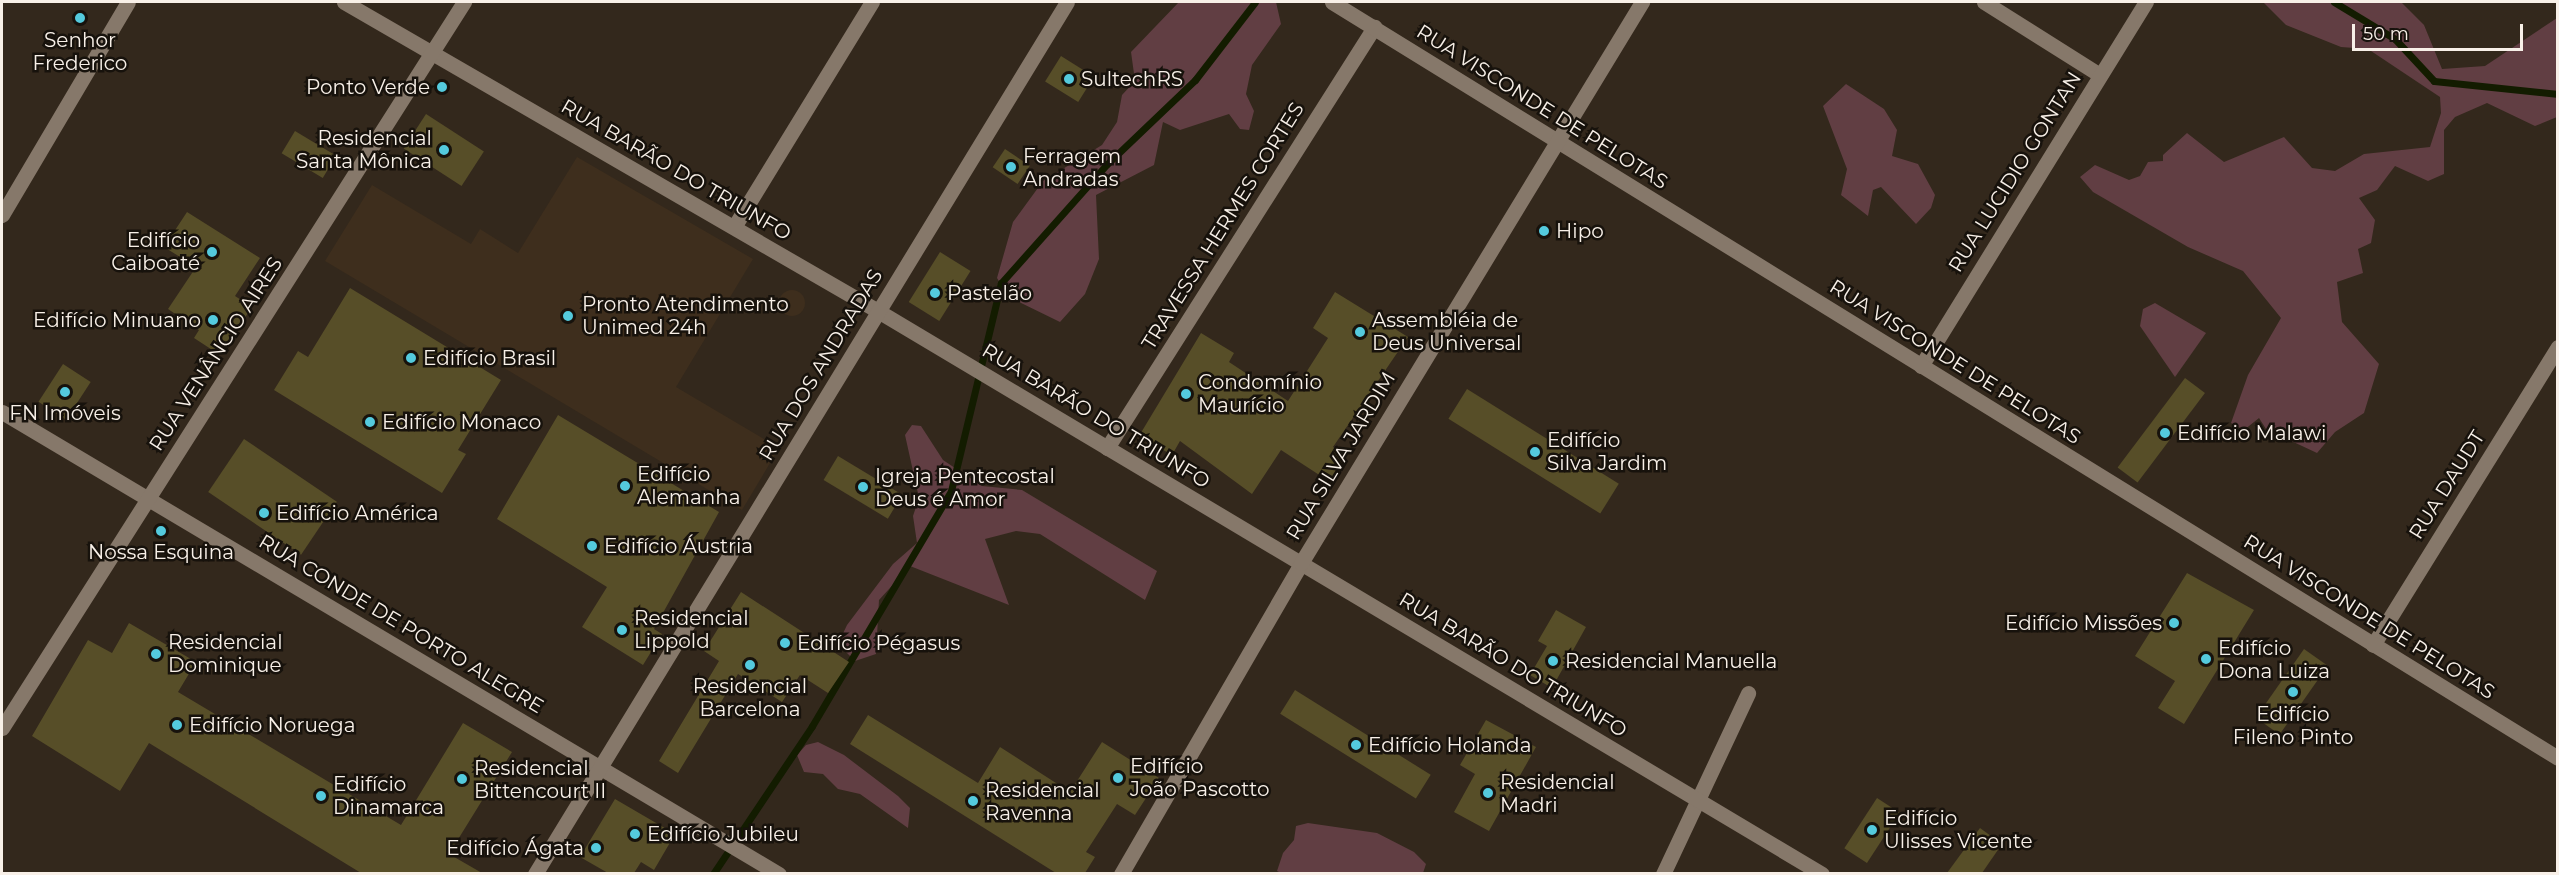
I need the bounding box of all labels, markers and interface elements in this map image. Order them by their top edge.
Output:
marker: Senhor Frederico [73,11,87,25]
scale bar [2355,12,2526,50]
street label: RUA VISCONDE DE PELOTAS [1412,20,1672,194]
text: 50 m [2363,23,2409,45]
place label: Senhor Frederico [33,28,127,75]
place label: SultechRS [1081,67,1183,91]
street label: RUA LUCIDIO GONTAN [1943,67,2087,277]
marker: SultechRS [1062,72,1076,86]
place label: Ponto Verde [306,75,430,99]
marker: Ponto Verde [435,80,449,94]
street label: RUA BARÃO DO TRIUNFO [557,94,795,246]
street label: TRAVESSA HERMES CORTES [1137,98,1309,354]
place label: Residencial Santa Mônica [296,126,432,173]
marker: Residencial Santa Mônica [437,143,451,157]
place label: Ferragem Andradas [1023,144,1121,191]
marker: Ferragem Andradas [1004,160,1018,174]
place label: Hipo [1556,219,1604,243]
marker: Hipo [1537,224,1551,238]
place label: Edifício Caiboaté [111,228,200,275]
marker: Edifício Caiboaté [205,245,219,259]
street label: RUA VENÂNCIO AIRES [144,253,288,455]
street label: RUA DOS ANDRADAS [754,265,888,465]
street label: RUA VISCONDE DE PELOTAS [1825,275,2085,449]
place label: Pastelão [947,281,1032,305]
marker: Pastelão [928,286,942,300]
place label: Pronto Atendimento Unimed 24h [582,292,789,339]
marker: Pronto Atendimento Unimed 24h [559,307,577,325]
place label: Edifício Minuano [33,308,201,332]
place label: Assembléia de Deus Universal [1372,308,1521,355]
marker: Edifício Minuano [206,313,220,327]
marker: Assembléia de Deus Universal [1353,325,1367,339]
street label: RUA BARÃO DO TRIUNFO [978,338,1214,494]
place label: Edifício Brasil [423,346,556,370]
marker: Edifício Brasil [404,351,418,365]
street label: RUA SILVA JARDIM [1281,368,1401,544]
place label: Condomínio Maurício [1198,371,1322,418]
marker: FN Imóveis [58,385,72,399]
marker: Condomínio Maurício [1179,387,1193,401]
place label: FN Imóveis [9,401,121,425]
place label: Edifício Monaco [382,410,541,434]
marker: Edifício Monaco [363,415,377,429]
place label: Edifício Malawi [2177,421,2326,445]
marker: Edifício Malawi [2158,426,2172,440]
street label: RUA DAUDT [2404,426,2490,544]
place label: Edifício Silva Jardim [1547,428,1667,475]
marker: Edifício Silva Jardim [1528,445,1542,459]
place label: Edifício Alemanha [637,462,741,509]
place label: Igreja Pentecostal Deus é Amor [875,464,1055,511]
marker: Edifício Alemanha [618,479,632,493]
marker: Igreja Pentecostal Deus é Amor [856,480,870,494]
place label: Edifício América [276,501,439,525]
marker: Edifício América [257,506,271,520]
marker: Nossa Esquina [154,524,168,538]
street label: RUA CONDE DE PORTO ALEGRE [254,529,548,719]
street label: RUA VISCONDE DE PELOTAS [2239,530,2499,704]
place label: Edifício Áustria [604,534,753,558]
marker: Edifício Áustria [585,539,599,553]
place label: Nossa Esquina [88,540,234,564]
street label: RUA BARÃO DO TRIUNFO [1395,587,1631,743]
place label: Residencial Lippold [634,606,749,653]
place label: Edifício Missões [2005,611,2162,635]
marker: Edifício Missões [2167,616,2181,630]
marker: Residencial Lippold [615,623,629,637]
place label: Residencial Dominique [168,630,283,677]
place label: Edifício Pégasus [797,631,960,655]
marker: Edifício Pégasus [778,636,792,650]
place label: Edifício Dona Luiza [2218,636,2330,683]
marker: Residencial Dominique [149,647,163,661]
place label: Residencial Manuella [1565,649,1777,673]
marker: Edifício Dona Luiza [2199,652,2213,666]
marker: Residencial Manuella [1546,654,1560,668]
marker: Residencial Barcelona [743,658,757,672]
place label: Residencial Barcelona [693,674,807,721]
marker: Edifício Fileno Pinto [2286,685,2300,699]
place label: Edifício Fileno Pinto [2233,702,2353,749]
place label: Edifício Noruega [189,713,355,737]
marker: Edifício Noruega [170,718,184,732]
place label: Edifício Holanda [1368,733,1531,757]
marker: Edifício Holanda [1349,738,1363,752]
place label: Edifício João Pascotto [1130,754,1269,801]
place label: Residencial Bittencourt II [474,756,606,803]
place label: Residencial Madri [1500,770,1615,817]
marker: Edifício João Pascotto [1111,771,1125,785]
place label: Edifício Dinamarca [333,772,444,819]
marker: Residencial Bittencourt II [455,772,469,786]
place label: Residencial Ravenna [985,778,1100,825]
marker: Residencial Madri [1481,786,1495,800]
marker: Edifício Dinamarca [314,789,328,803]
marker: Residencial Ravenna [966,794,980,808]
place label: Edifício Ulisses Vicente [1884,807,2033,854]
place label: Edifício Jubileu [647,822,799,846]
marker: Edifício Ulisses Vicente [1865,823,1879,837]
marker: Edifício Jubileu [628,827,642,841]
place label: Edifício Ágata [446,836,584,860]
marker: Edifício Ágata [589,841,603,855]

